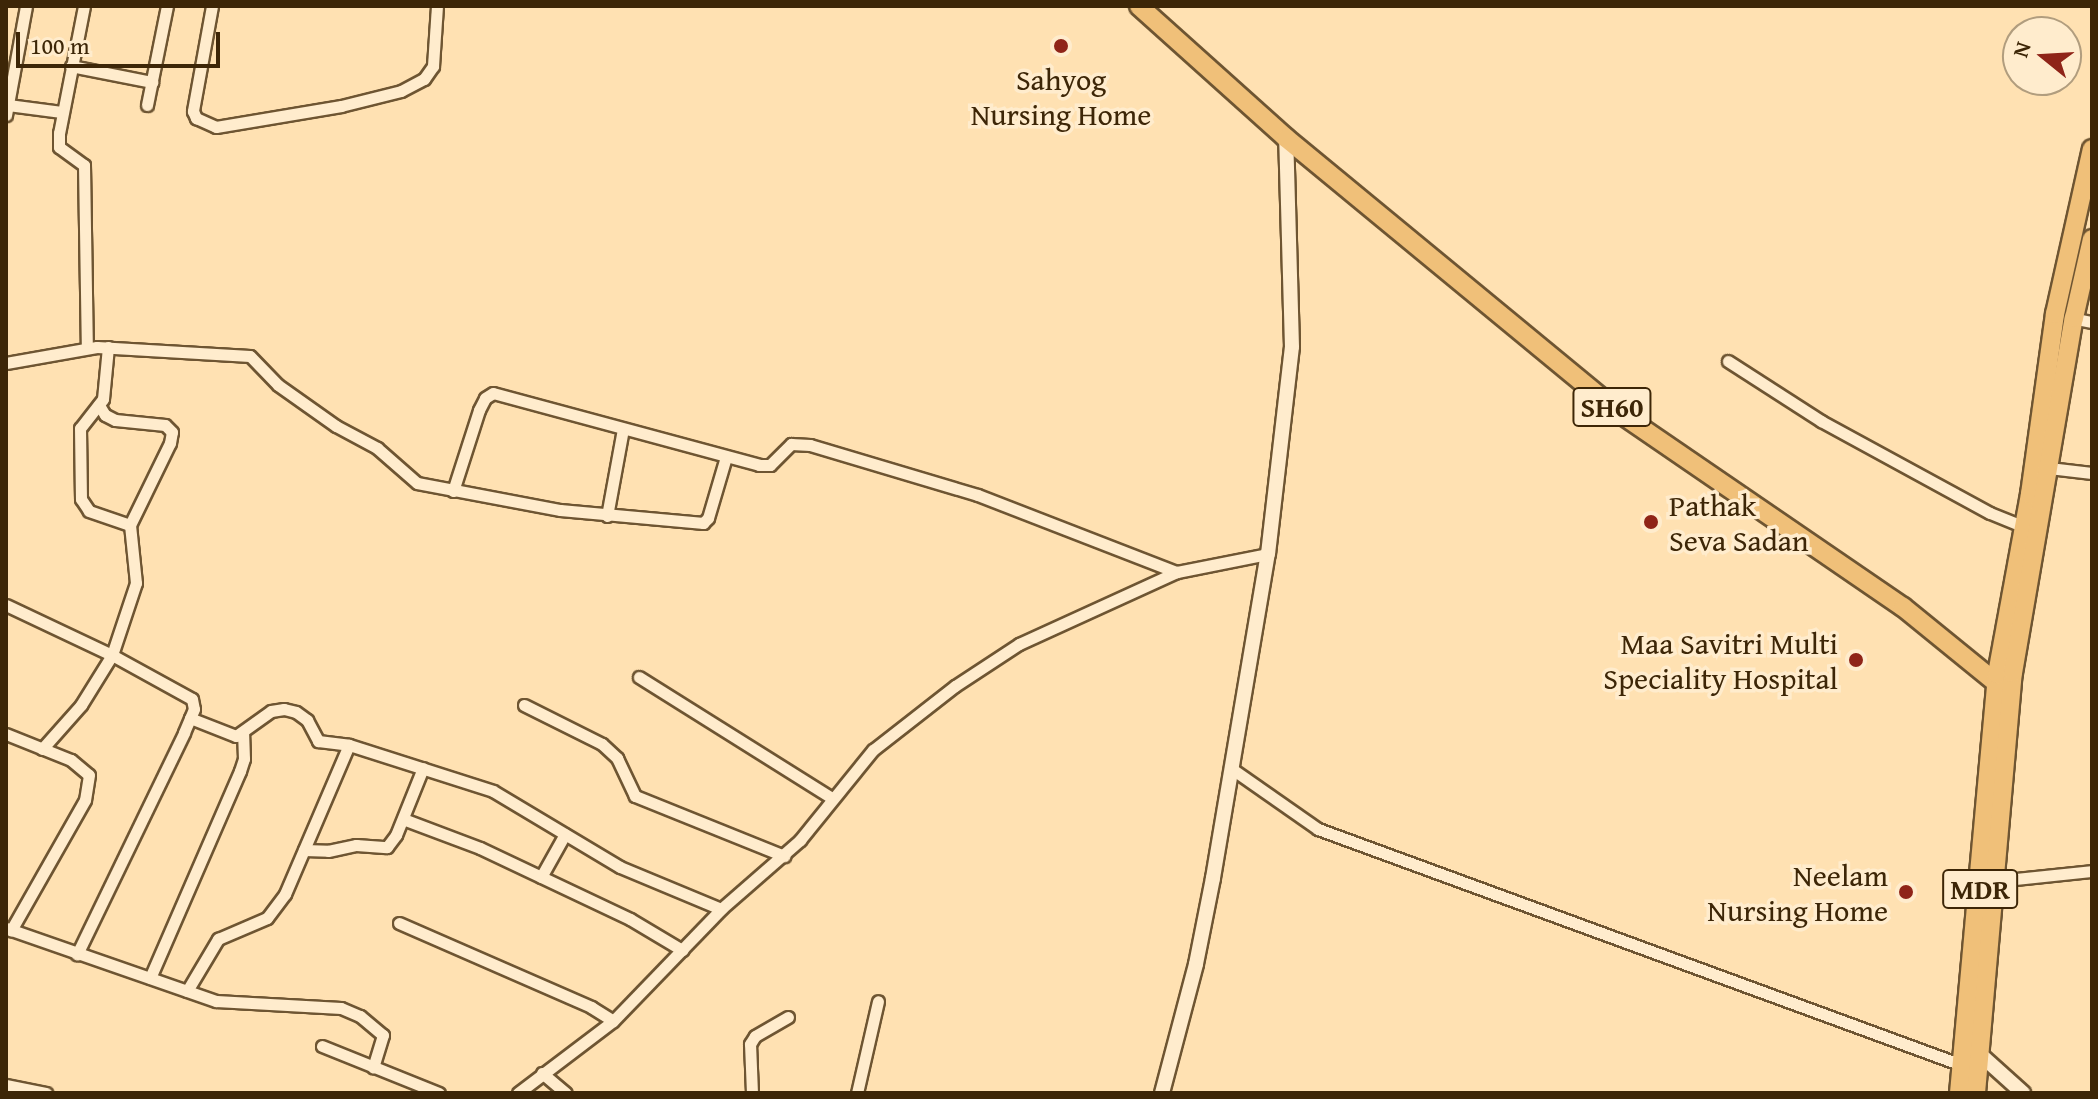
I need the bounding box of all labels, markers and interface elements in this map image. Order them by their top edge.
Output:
scale bar [20,16,224,66]
north arrow [2002,16,2082,96]
text: 100 m [30,28,90,63]
marker: Sahyog Nursing Home [1050,35,1072,57]
text: N [2004,37,2039,61]
place label: Sahyog Nursing Home [971,61,1151,132]
road number: SH60 [1572,383,1652,431]
place label: Pathak Seva Sadan [1669,487,1809,558]
marker: Pathak Seva Sadan [1640,511,1662,533]
place label: Maa Savitri Multi Speciality Hospital [1603,625,1838,696]
marker: Maa Savitri Multi Speciality Hospital [1845,649,1867,671]
place label: Neelam Nursing Home [1707,857,1888,928]
road number: MDR [1942,865,2018,913]
marker: Neelam Nursing Home [1895,881,1917,903]

